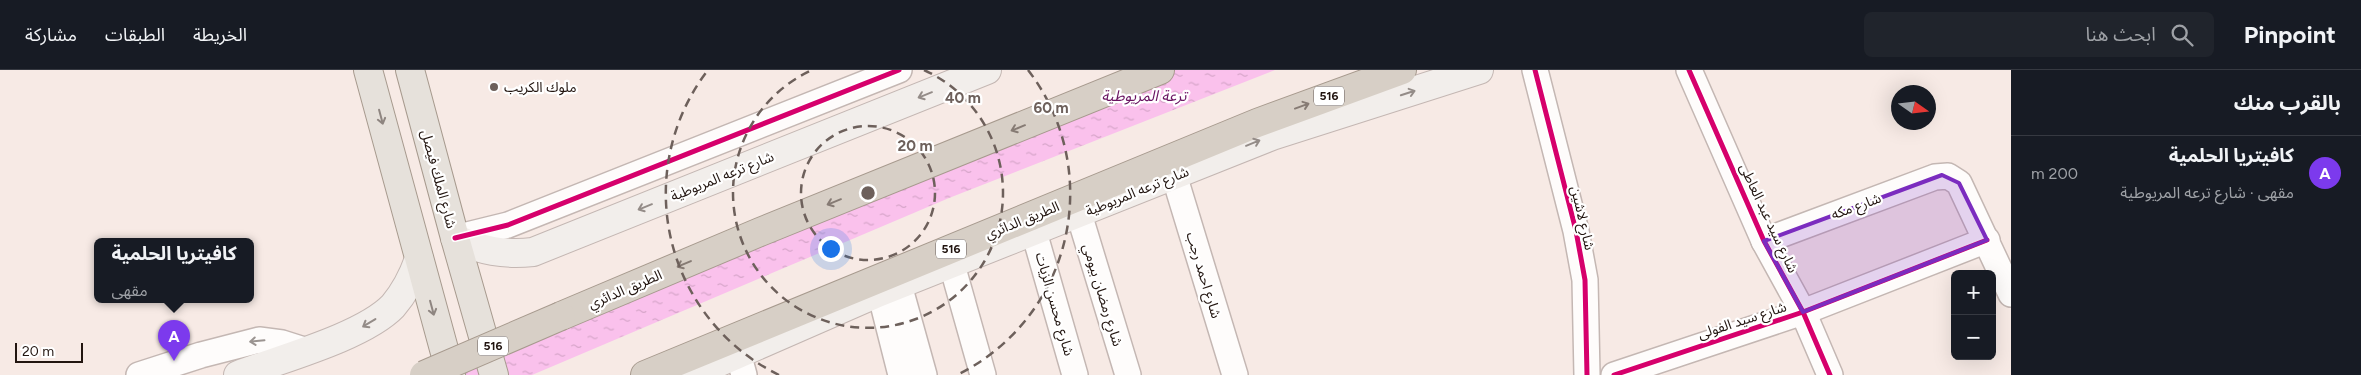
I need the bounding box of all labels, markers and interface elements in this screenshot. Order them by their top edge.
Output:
search box [1864,12,2214,57]
text: Pinpoint [2244,20,2336,49]
icon: search [2168,21,2196,49]
text: ابحث هنا [2086,23,2156,46]
text: مشاركة [25,24,77,46]
text: الطبقات [105,24,165,46]
text: الخريطة [193,24,247,46]
place label: ملوك الكريب [504,79,577,96]
marker: ملوك الكريب [488,81,500,93]
north arrow [1891,85,1936,130]
road number: 516 [1314,86,1344,106]
water label: ترعة المريوطية [1102,87,1189,105]
one-way arrow [1399,87,1415,97]
text: 40 m [945,89,981,107]
one-way arrow [918,90,933,100]
text: بالقرب منك [2234,90,2341,115]
text: 60 m [1033,99,1069,117]
one-way arrow [1294,101,1310,110]
one-way arrow [377,109,386,125]
one-way arrow [1010,124,1025,133]
street label: شارع الملك فيصل [415,128,460,231]
text: 20 m [897,137,933,155]
one-way arrow [1245,138,1260,148]
text: كافيتريا الحلمية [2169,144,2294,167]
street label: شارع ترعه المريوطية [668,148,777,207]
street label: شارع سيد عبد العاطى [1734,161,1801,276]
street label: شارع ترعه المريوطية [1083,163,1192,222]
text: 200 m [2031,164,2078,183]
text: A [2319,164,2331,183]
text: مقهى · شارع ترعه المريوطية [2120,183,2294,202]
centre of rings [859,184,877,202]
street label: شارع لاشين [1565,184,1598,252]
street label: شارع مكه [1829,190,1884,225]
one-way arrow [827,198,842,207]
street label: الطريق الدائري [983,198,1063,245]
one-way arrow [637,204,652,213]
street label: شارع احمد رجب [1180,230,1225,321]
your location [818,236,844,262]
popup [94,238,254,303]
road number: 516 [936,240,966,258]
text: كافيتريا الحلمية [111,242,237,265]
street label: شارع رمضان بيومي [1077,242,1126,349]
street label: شارع محسن الزيات [1030,250,1077,358]
one-way arrow [677,259,692,269]
street label: الطريق الدائري [586,266,666,315]
map controls [1951,270,1996,360]
button: + [1951,270,1996,315]
text: مقهى [111,281,148,300]
street label: شارع سيد الفولى [1696,298,1789,345]
one-way arrow [428,299,438,315]
button: − [1951,315,1996,360]
one-way arrow [362,319,376,329]
pin: A [158,320,190,361]
one-way arrow [250,336,266,346]
road number: 516 [478,336,508,356]
scale bar [15,340,82,363]
text: 20 m [22,343,54,360]

